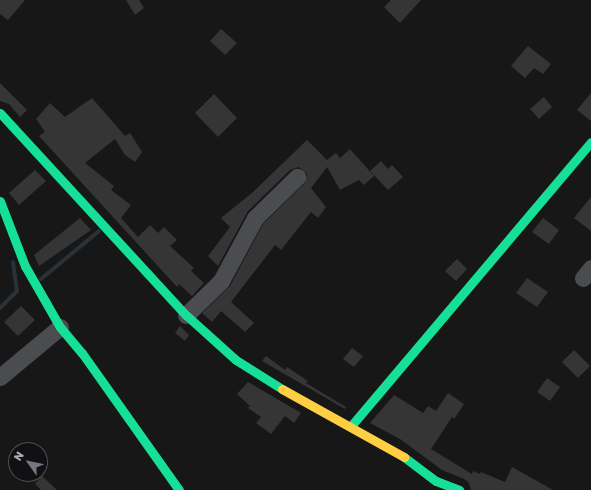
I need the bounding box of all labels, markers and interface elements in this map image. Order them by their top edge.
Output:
north arrow [8,442,48,482]
text: N [11,449,26,463]

